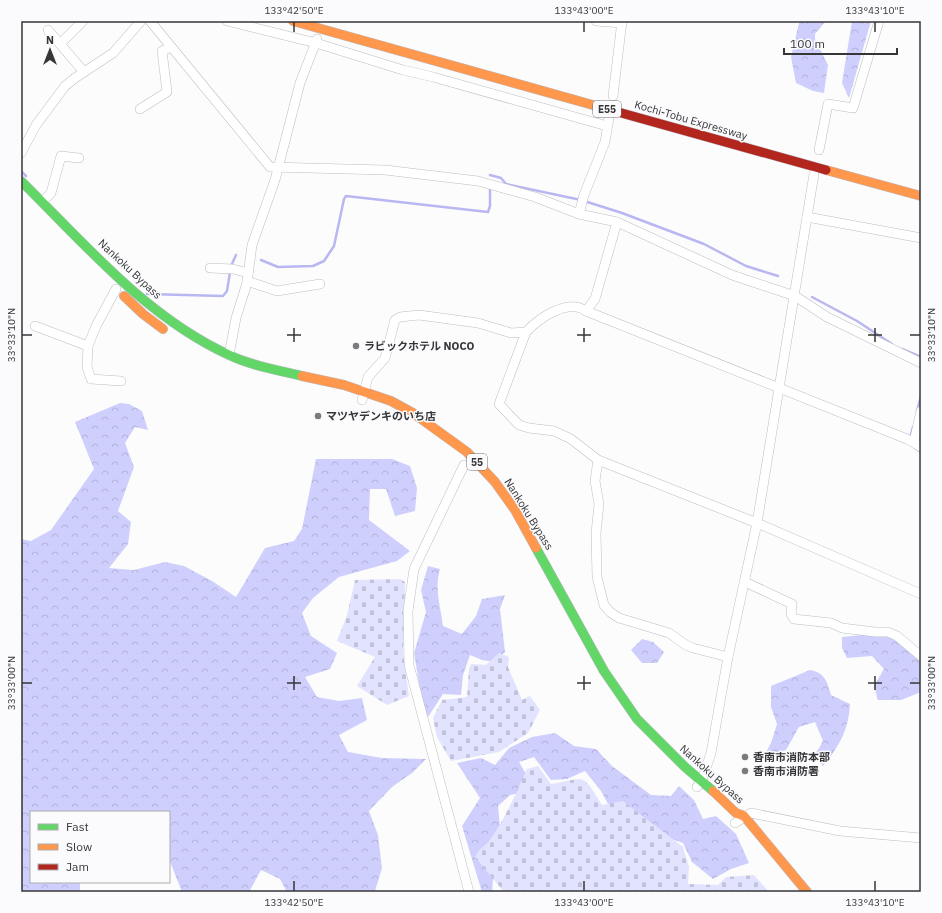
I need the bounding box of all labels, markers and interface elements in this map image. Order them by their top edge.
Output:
text: 133°42'50"E [264,4,324,17]
text: 133°43'00"E [554,4,614,17]
text: 133°43'10"E [845,4,905,17]
north arrow [30,30,70,70]
scale bar [784,30,897,56]
text: N [46,33,54,47]
text: 100 m [790,36,825,51]
street label: Kochi-Tobu Expressway [633,97,750,143]
road number: E55 [593,101,621,117]
street label: Nankoku Bypass [95,236,165,302]
text: 33°33'10"N [5,308,18,362]
text: 33°33'10"N [925,308,938,362]
place label: ラビックホテル NOCO [364,339,474,353]
marker: ラビックホテル NOCO [351,341,361,351]
place label: マツヤデンキのいち店 [326,409,436,423]
marker: マツヤデンキのいち店 [313,411,323,421]
road number: 55 [467,454,487,470]
street label: Nankoku Bypass [501,476,557,552]
text: 33°33'00"N [5,656,18,710]
text: 33°33'00"N [925,656,938,710]
street label: Nankoku Bypass [677,741,747,807]
place label: 香南市消防本部 [753,750,830,764]
marker: 香南市消防本部 [740,752,750,762]
place label: 香南市消防署 [753,764,819,778]
marker: 香南市消防署 [740,766,750,776]
legend [30,811,170,883]
text: Fast [66,819,89,834]
text: Slow [66,839,92,854]
text: Jam [66,859,89,874]
text: 133°42'50"E [264,896,324,909]
text: 133°43'00"E [554,896,614,909]
text: 133°43'10"E [845,896,905,909]

